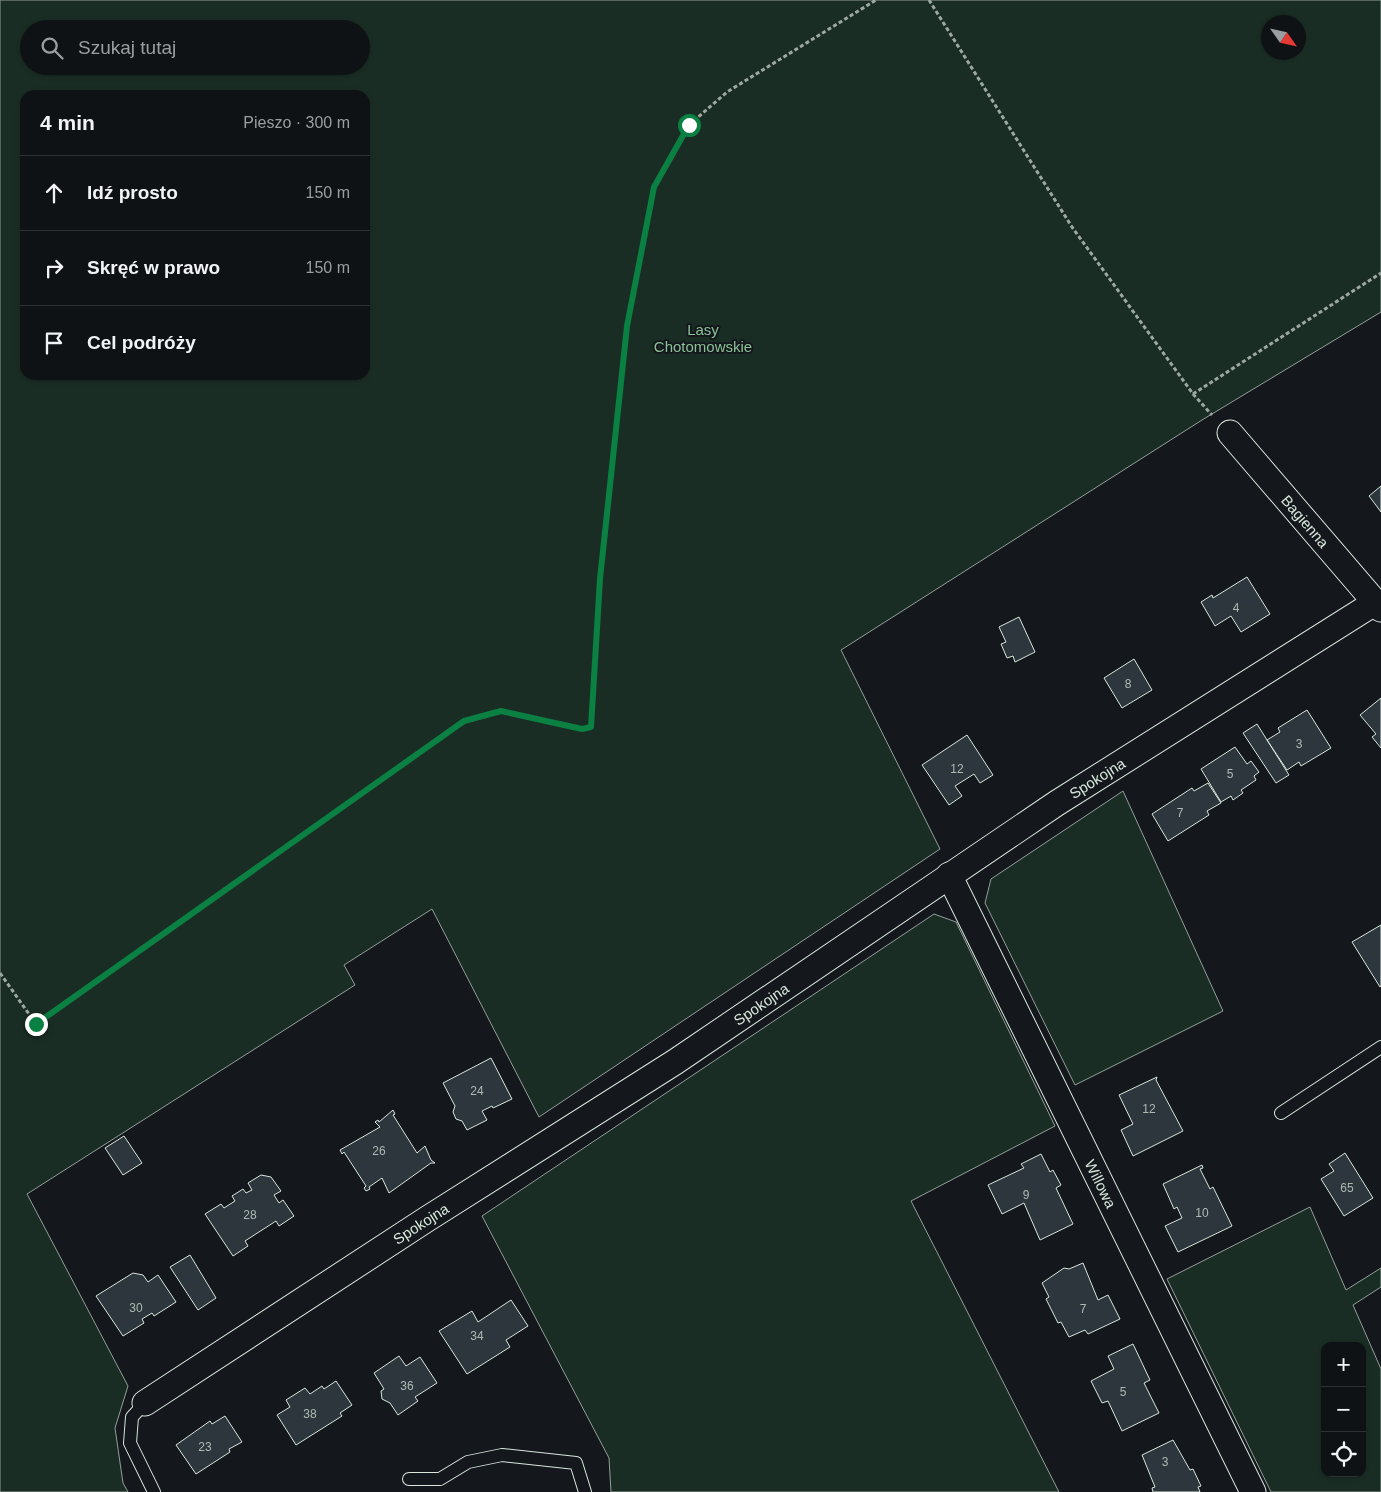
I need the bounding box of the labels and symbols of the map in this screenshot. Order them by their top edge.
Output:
north arrow [1261,15,1306,60]
route start [678,114,701,137]
park label: Lasy Chotomowskie [654,321,752,355]
street label: Bagienna [1278,491,1333,551]
house number: 4 [1233,601,1240,615]
house number: 8 [1125,677,1132,691]
house number: 3 [1296,737,1303,751]
street label: Spokojna [1066,754,1129,802]
house number: 12 [950,762,964,776]
house number: 5 [1227,767,1234,781]
house number: 7 [1177,806,1184,820]
street label: Spokojna [730,979,792,1028]
route end [25,1013,48,1036]
house number: 24 [470,1084,484,1098]
house number: 12 [1142,1102,1156,1116]
house number: 26 [372,1144,386,1158]
street label: Willowa [1082,1157,1120,1211]
house number: 65 [1340,1181,1354,1195]
house number: 9 [1023,1188,1030,1202]
street label: Spokojna [390,1199,452,1247]
house number: 10 [1195,1206,1209,1220]
house number: 28 [243,1208,257,1222]
house number: 30 [129,1301,143,1315]
house number: 7 [1080,1302,1087,1316]
house number: 34 [470,1329,484,1343]
house number: 36 [400,1379,414,1393]
house number: 5 [1120,1385,1127,1399]
house number: 38 [303,1407,317,1421]
house number: 23 [198,1440,212,1454]
house number: 3 [1162,1455,1169,1469]

